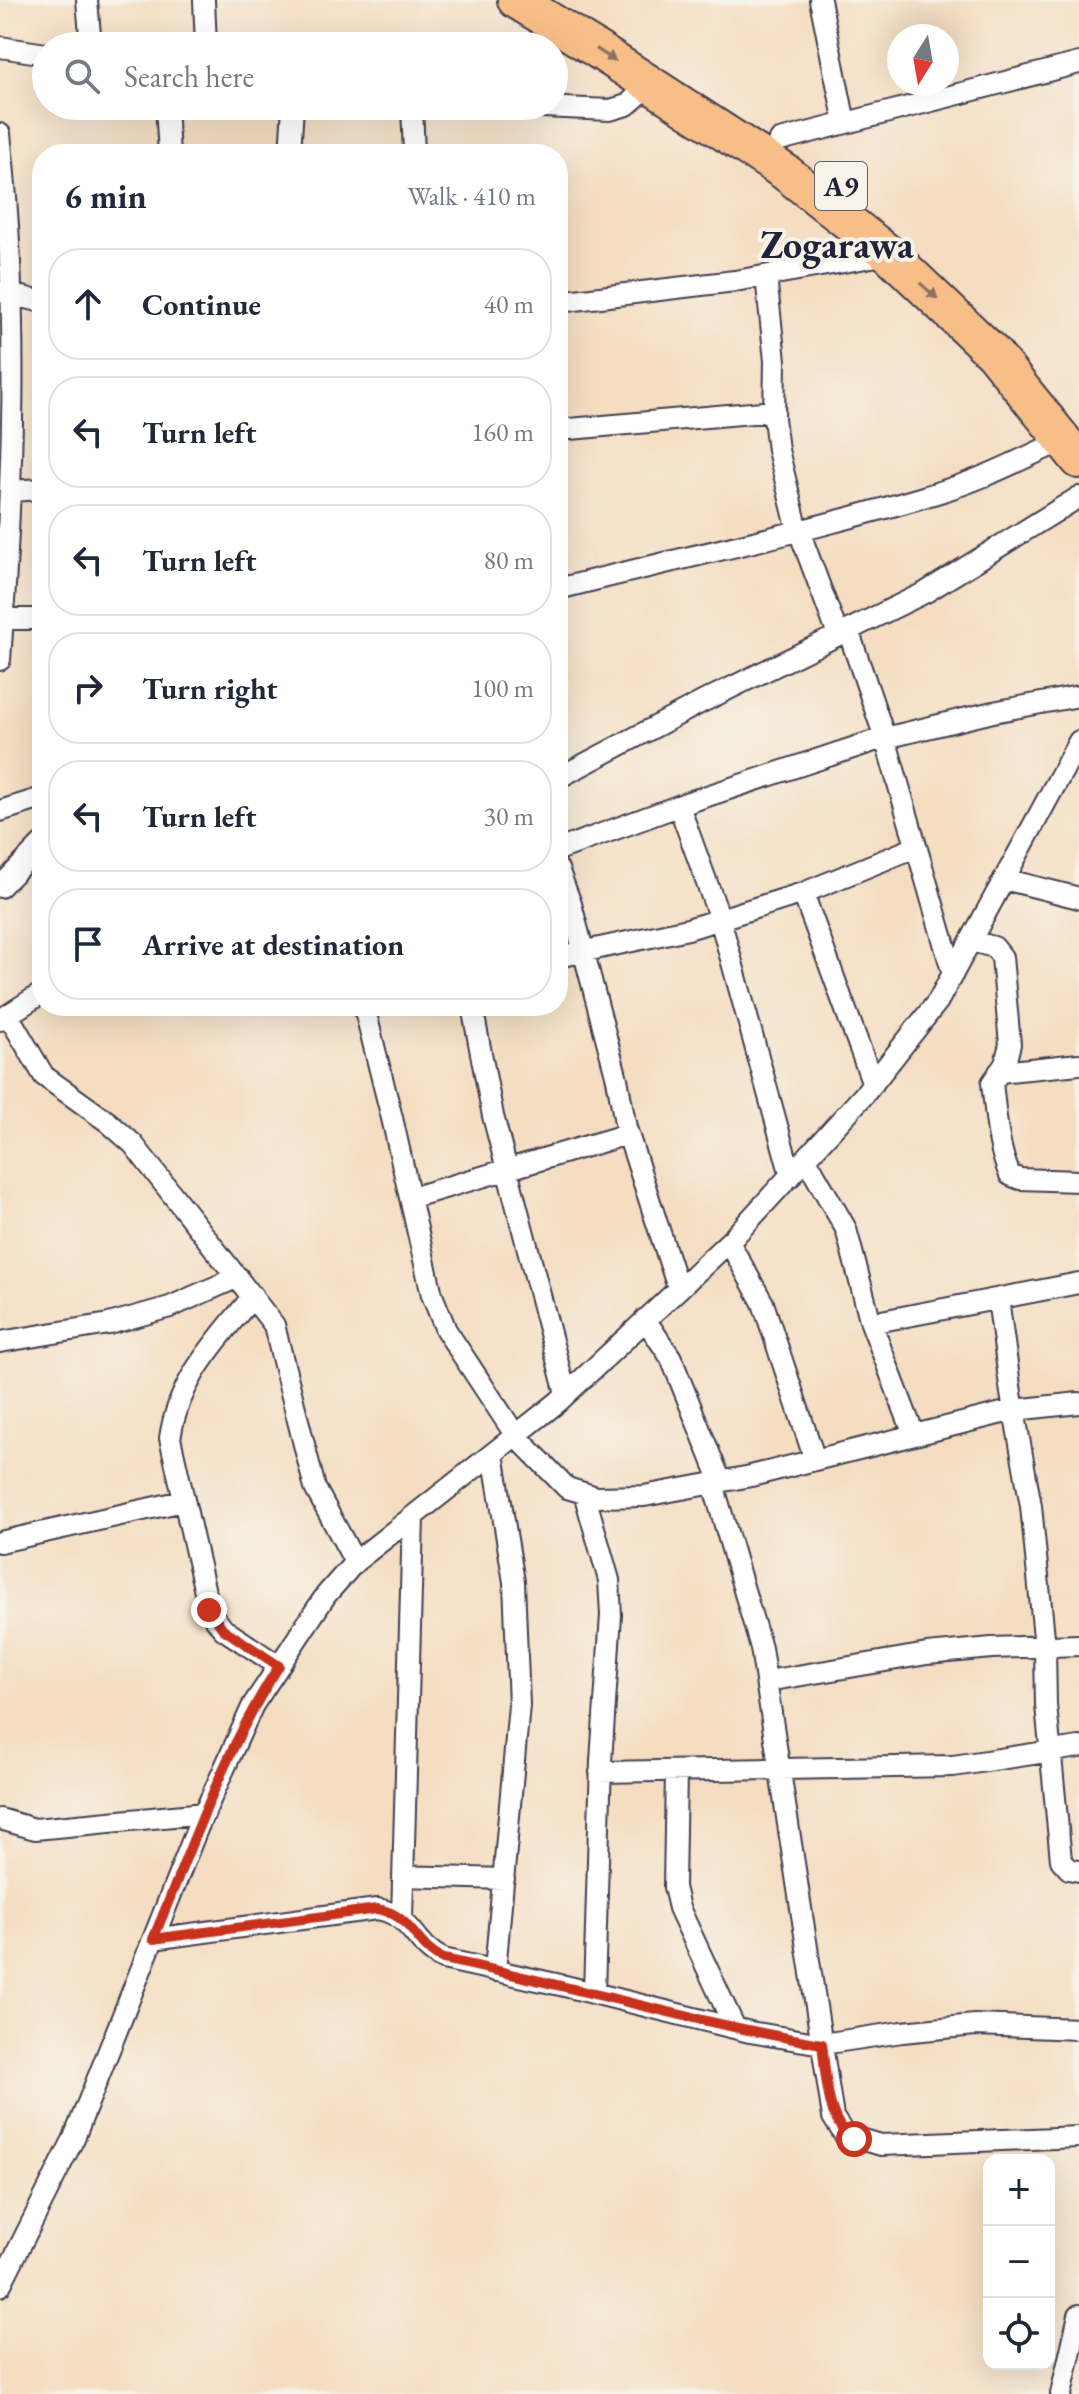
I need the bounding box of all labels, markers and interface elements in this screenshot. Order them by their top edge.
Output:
north arrow [887,24,959,96]
search box [32,32,568,120]
one-way arrow [596,48,617,63]
icon: search [60,54,104,98]
text: Search here [124,57,254,96]
road number: A9 [815,162,867,210]
text: 6 min [64,174,147,218]
text: Walk · 410 m [408,179,536,213]
district label: Zogarawa [760,220,914,269]
icon: ahead [66,282,110,326]
one-way arrow [919,282,938,300]
text: Continue [142,285,261,324]
text: 40 m [484,287,534,321]
icon: left [66,410,110,454]
text: Turn left [142,413,256,452]
text: 160 m [471,415,534,449]
icon: left [66,538,110,582]
text: Turn left [142,541,256,580]
text: 80 m [484,543,534,577]
icon: right [66,666,110,710]
text: Turn right [142,669,278,708]
text: 100 m [471,671,534,705]
icon: left [66,794,110,838]
text: Turn left [142,797,256,836]
text: 30 m [484,799,534,833]
icon: arrive [66,922,110,966]
text: Arrive at destination [142,925,404,964]
route end [191,1592,227,1628]
route start [836,2121,872,2157]
map controls [983,2154,1055,2370]
button: + [983,2154,1055,2226]
button: − [983,2226,1055,2298]
button: locate [983,2298,1055,2370]

